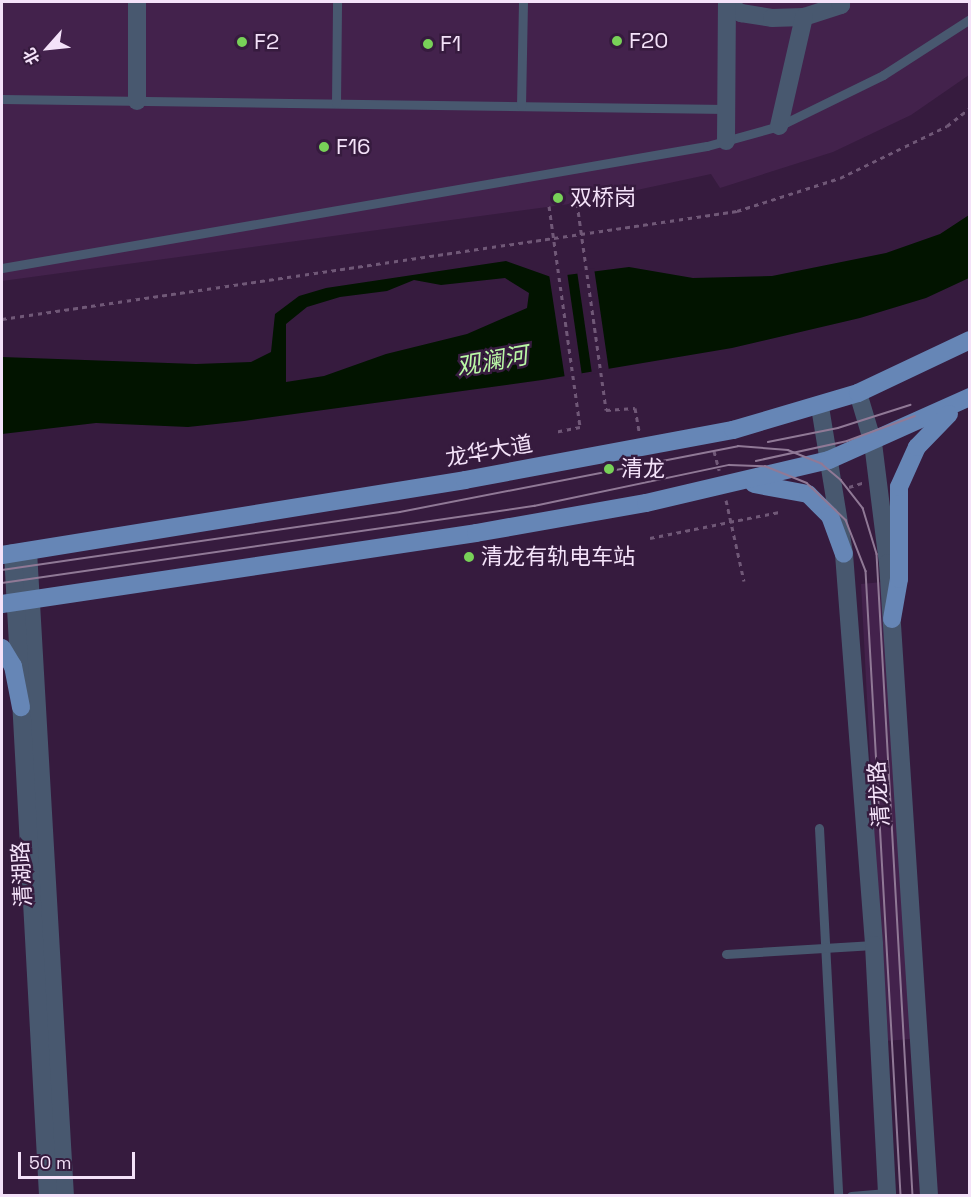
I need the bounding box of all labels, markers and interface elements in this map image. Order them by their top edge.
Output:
north arrow [18,18,78,78]
place label: F20 [629,28,668,54]
place label: F2 [254,29,279,55]
place label: F1 [440,31,461,57]
marker: F20 [610,34,624,48]
marker: F2 [235,35,249,49]
marker: F1 [421,37,435,51]
text: 北 [19,45,45,68]
place label: F16 [336,134,371,160]
marker: F16 [317,140,331,154]
place label: 双桥岗 [570,185,636,211]
marker: 双桥岗 [551,191,565,205]
water label: 观澜河 [454,341,530,381]
street label: 龙华大道 [443,430,535,472]
place label: 清龙 [621,456,665,482]
marker: 清龙 [602,462,616,476]
place label: 清龙有轨电车站 [481,544,635,570]
marker: 清龙有轨电车站 [462,550,476,564]
street label: 清龙路 [864,760,894,828]
street label: 清湖路 [7,840,37,908]
scale bar [21,1140,138,1178]
text: 50 m [29,1151,71,1174]

